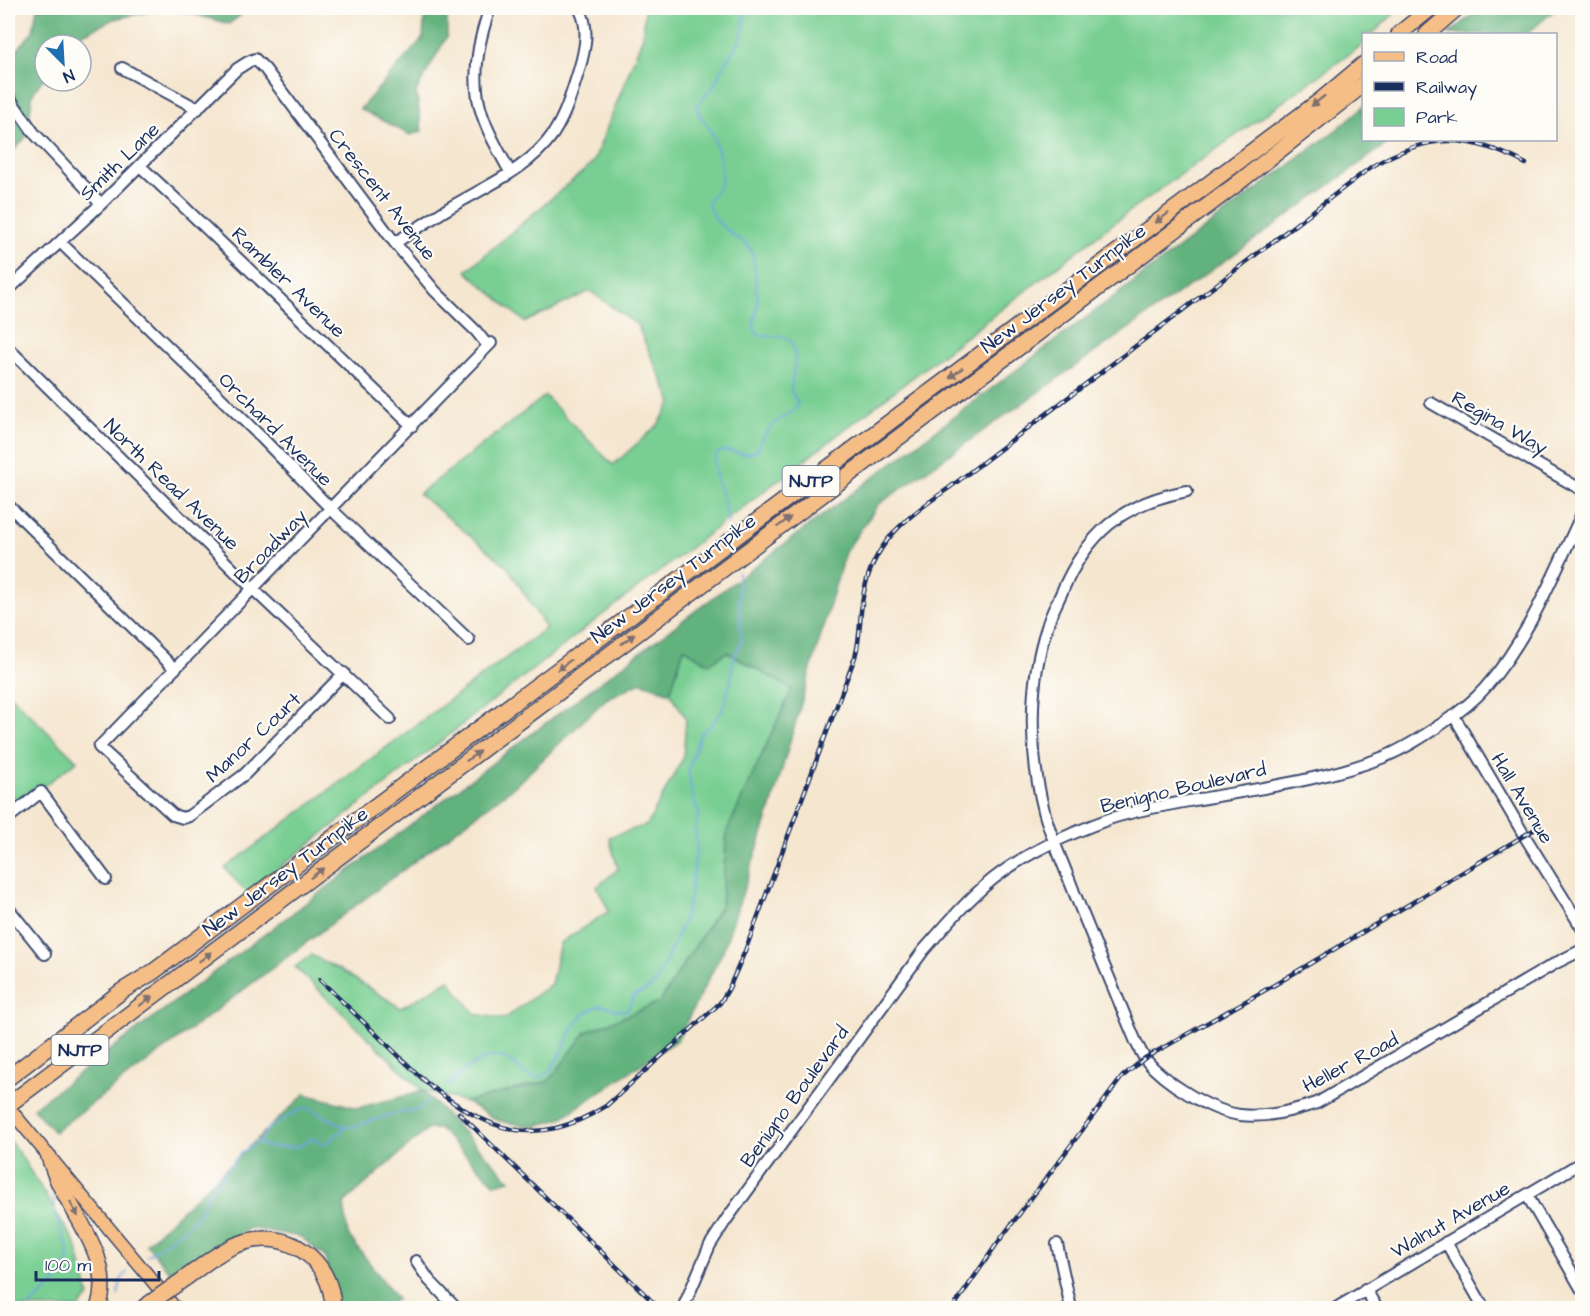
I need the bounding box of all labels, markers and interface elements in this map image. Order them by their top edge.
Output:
north arrow [33,33,93,93]
legend [1362,33,1557,141]
text: Road [1416,45,1457,70]
text: N [60,64,78,88]
text: Railway [1416,75,1477,101]
one-way arrow [1311,95,1326,107]
text: Park [1416,105,1458,130]
street label: Smith Lane [73,116,166,207]
street label: Crescent Avenue [322,123,443,267]
one-way arrow [1155,212,1171,224]
street label: New Jersey Turnpike [975,217,1153,361]
street label: Rambler Avenue [225,221,352,345]
street label: Orchard Avenue [212,366,339,493]
one-way arrow [948,366,963,378]
street label: Regina Way [1446,384,1553,463]
street label: North Read Avenue [97,412,246,557]
road number: NJTP [782,466,840,496]
street label: Broadway [228,503,314,591]
street label: New Jersey Turnpike [585,507,763,651]
one-way arrow [777,516,792,528]
one-way arrow [621,633,636,645]
one-way arrow [556,659,572,672]
street label: Manor Court [200,686,308,789]
street label: Hall Avenue [1484,748,1560,849]
one-way arrow [464,750,480,762]
street label: Benigno Boulevard [1098,755,1269,822]
street label: New Jersey Turnpike [197,800,375,944]
one-way arrow [309,868,324,880]
one-way arrow [197,952,212,964]
one-way arrow [138,996,153,1008]
street label: Benigno Boulevard [734,1020,857,1174]
street label: Heller Road [1298,1026,1403,1100]
road number: NJTP [52,1035,109,1065]
street label: Walnut Avenue [1386,1174,1515,1265]
one-way arrow [68,1201,78,1218]
scale bar [36,1244,159,1282]
text: 100 m [45,1253,91,1278]

